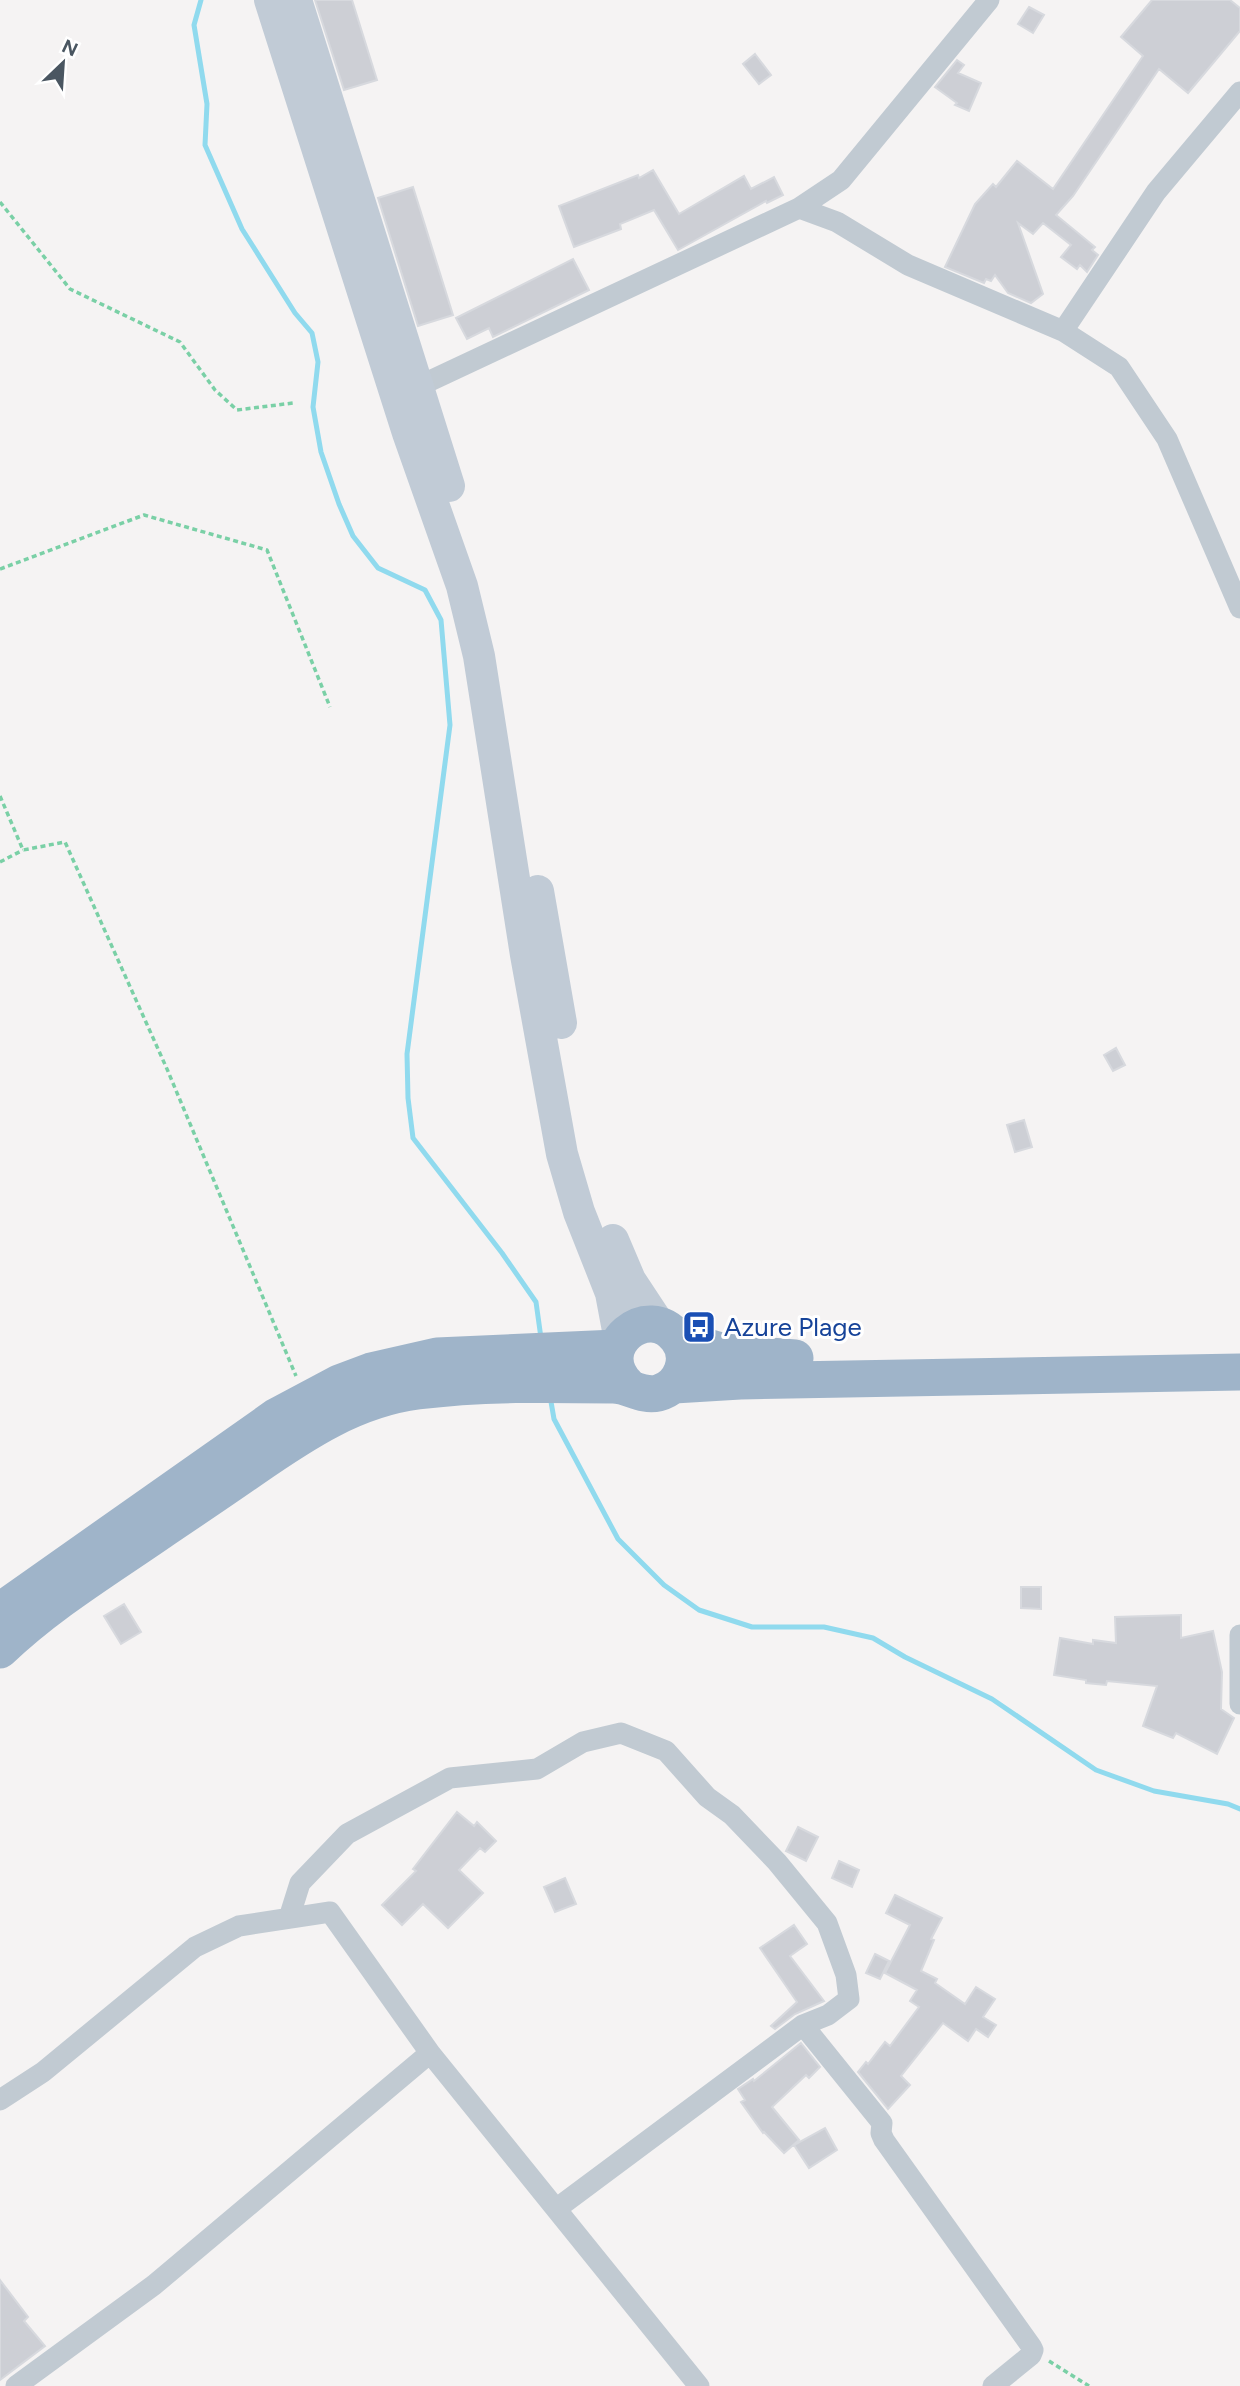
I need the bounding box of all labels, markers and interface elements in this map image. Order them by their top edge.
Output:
north arrow [28,28,98,98]
text: N [58,35,81,62]
bus stop icon: Azure Plage [680,1308,718,1346]
place label: Azure Plage [724,1311,862,1343]

